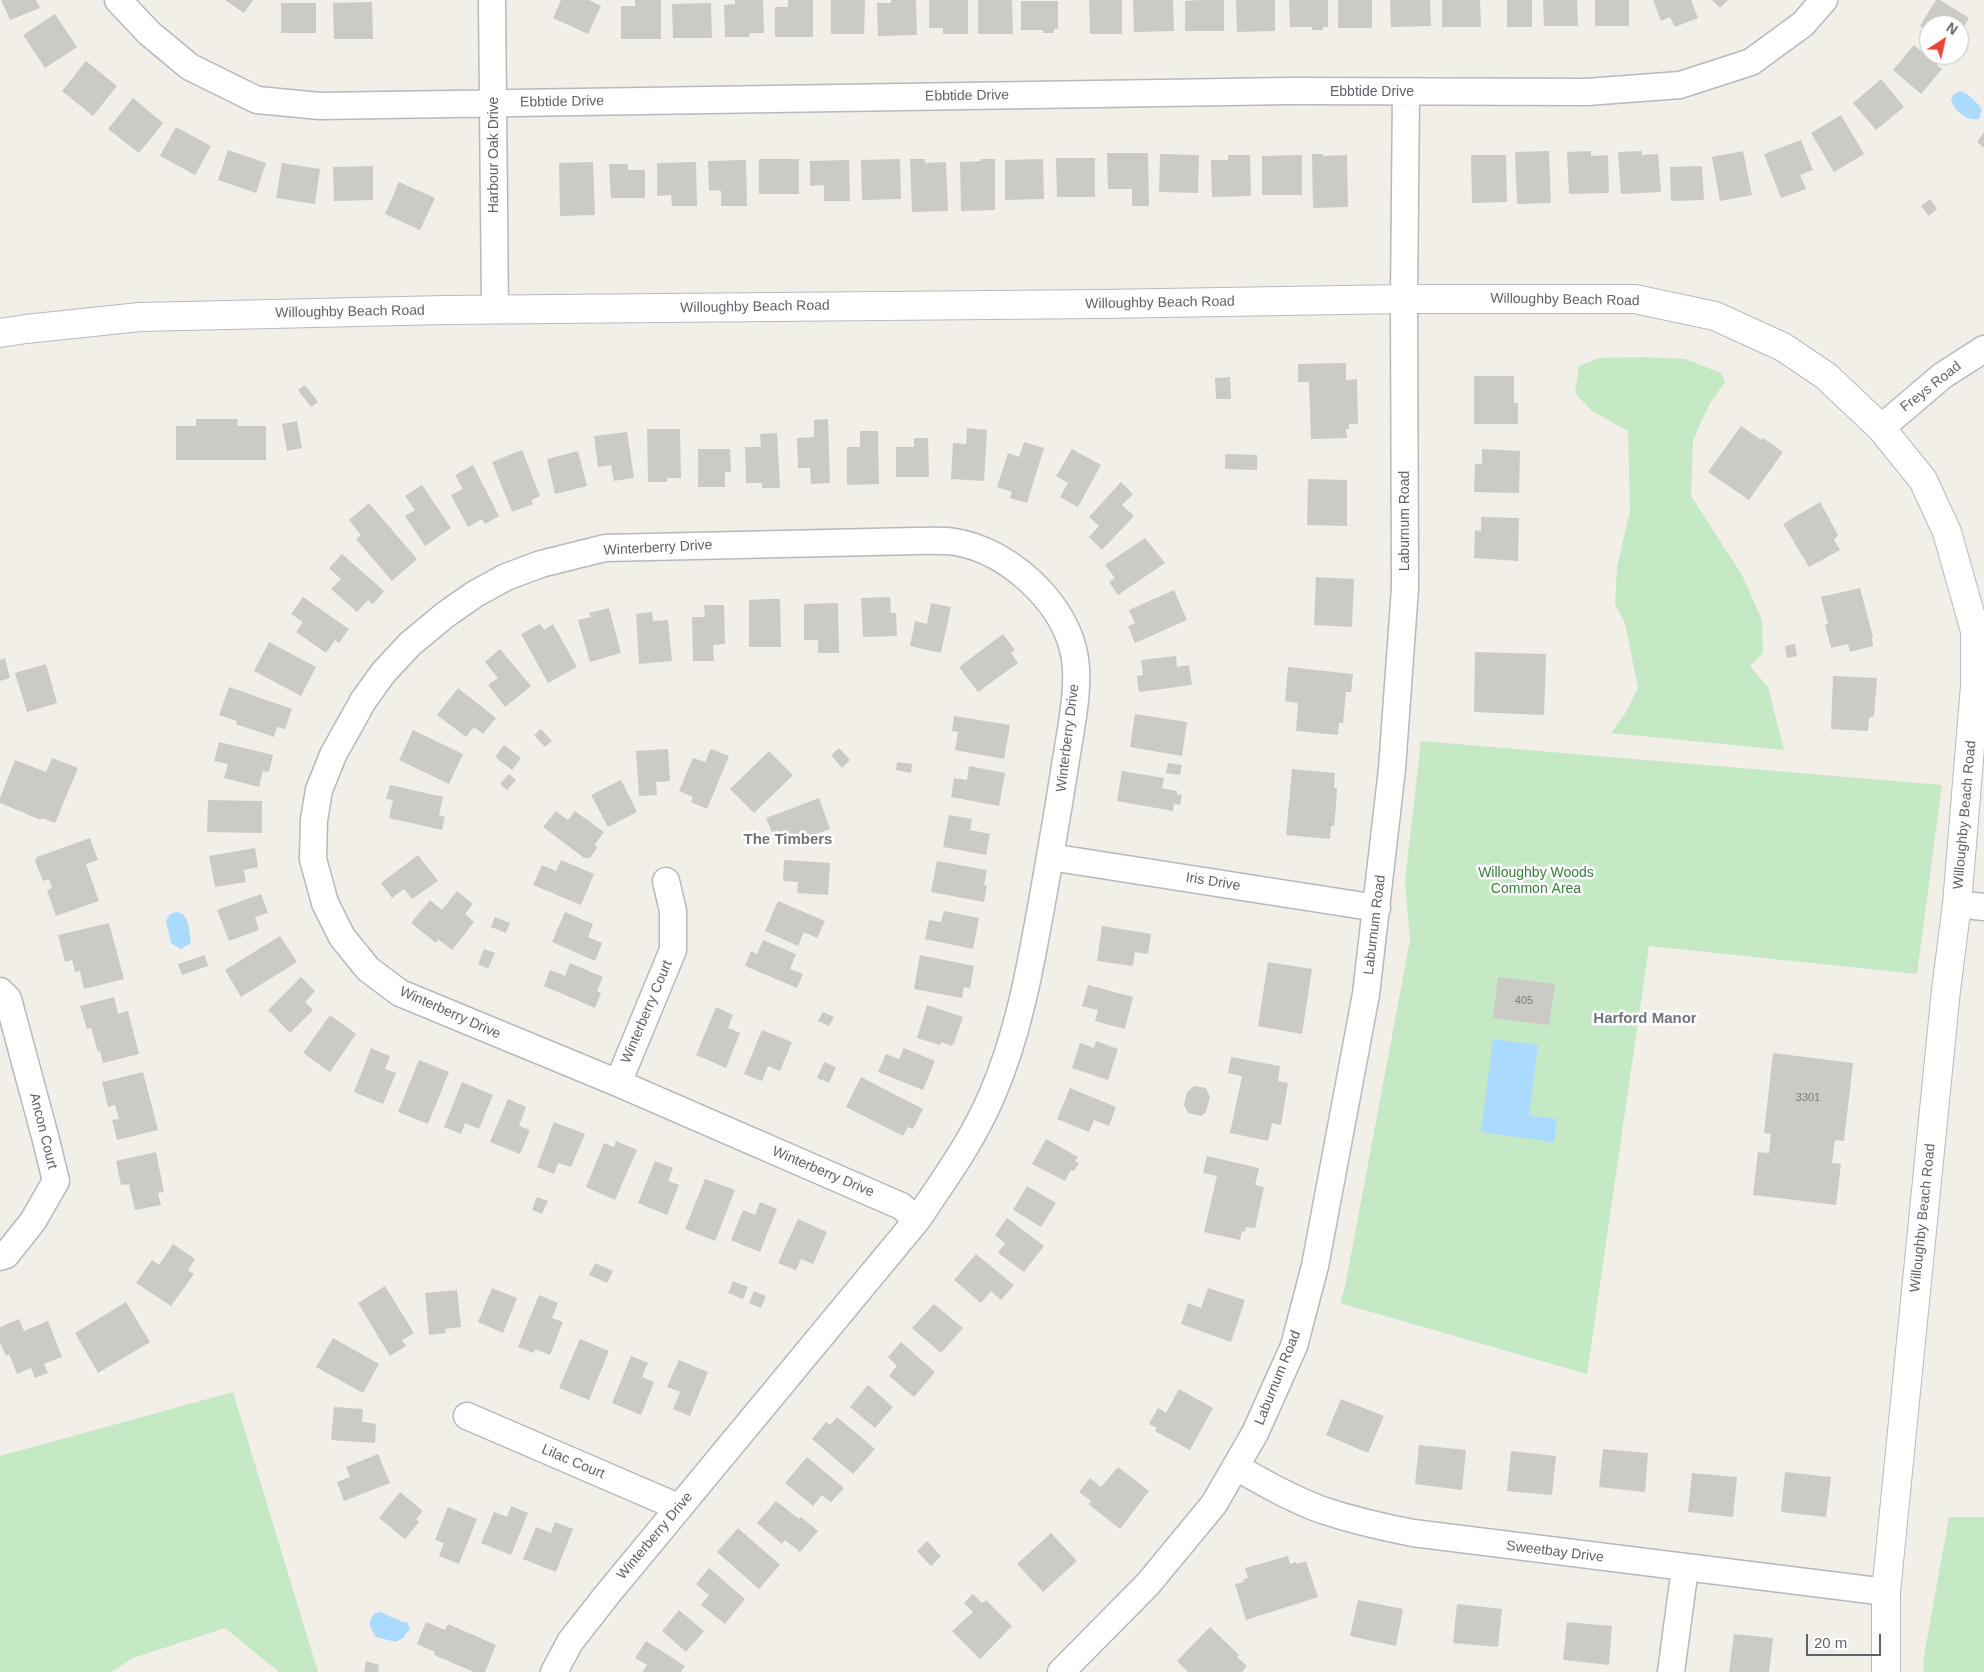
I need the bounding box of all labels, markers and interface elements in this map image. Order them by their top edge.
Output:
north arrow [1919,15,1969,65]
text: N [1943,19,1961,38]
street label: Ebbtide Drive [1330,84,1414,100]
street label: Ebbtide Drive [925,87,1009,105]
street label: Ebbtide Drive [520,93,604,111]
street label: Harbour Oak Drive [486,97,502,213]
street label: Willoughby Beach Road [1490,290,1640,310]
street label: Willoughby Beach Road [1085,293,1235,313]
street label: Willoughby Beach Road [680,297,830,317]
street label: Willoughby Beach Road [275,302,425,322]
street label: Freys Road [1897,358,1965,416]
street label: Laburnum Road [1397,471,1413,571]
street label: Winterberry Drive [603,537,713,559]
street label: Winterberry Drive [1053,683,1083,793]
street label: Willoughby Beach Road [1950,740,1980,890]
district label: The Timbers [744,831,832,849]
park label: Willoughby Woods Common Area [1478,865,1594,898]
street label: Iris Drive [1184,869,1242,895]
street label: Laburnum Road [1361,874,1389,976]
street label: Winterberry Court [618,958,676,1066]
street label: Winterberry Drive [397,983,503,1043]
house number: 405 [1515,994,1533,1008]
district label: Harford Manor [1593,1010,1697,1028]
street label: Ancon Court [25,1091,61,1171]
house number: 3301 [1796,1091,1820,1105]
street label: Winterberry Drive [770,1143,876,1201]
street label: Willoughby Beach Road [1907,1143,1939,1293]
street label: Laburnum Road [1251,1328,1305,1428]
street label: Lilac Court [539,1441,607,1483]
street label: Winterberry Drive [614,1489,696,1583]
street label: Sweetbay Drive [1505,1538,1605,1566]
scale bar [1809,1624,1884,1656]
text: 20 m [1814,1634,1847,1651]

